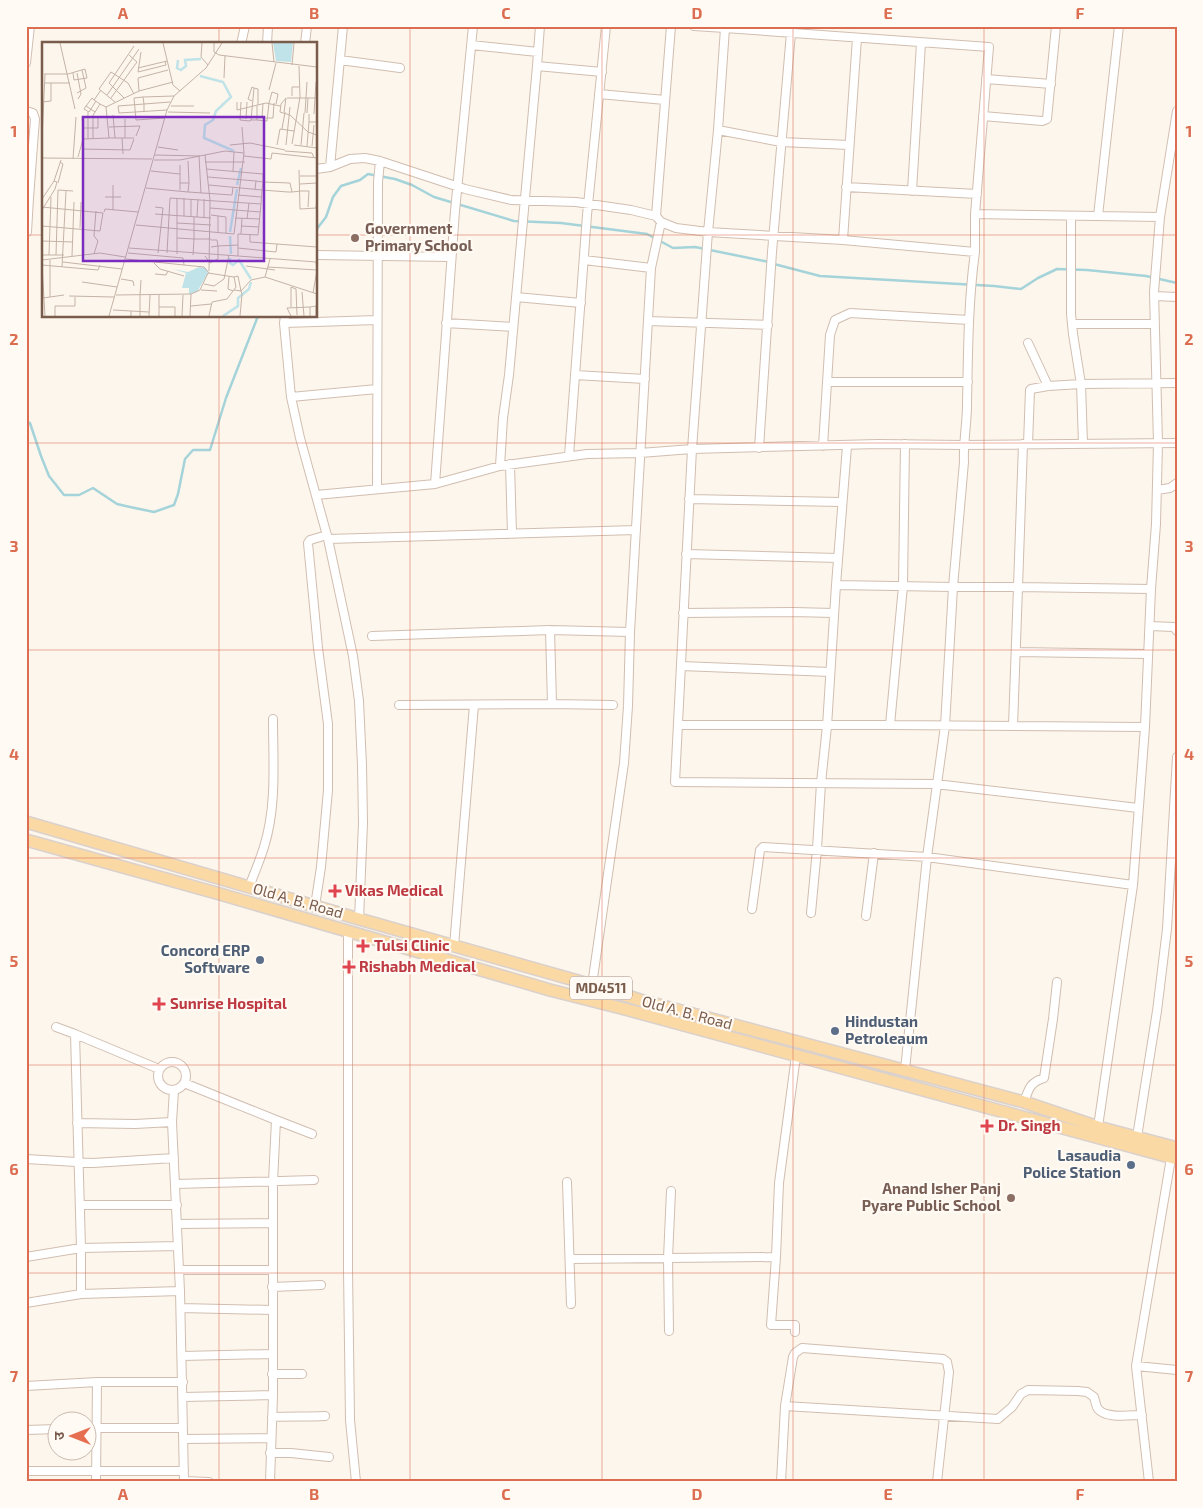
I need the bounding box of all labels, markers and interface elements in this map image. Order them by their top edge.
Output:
text: A [118,3,129,22]
text: B [309,3,319,22]
text: C [501,3,511,22]
text: D [692,3,703,22]
text: E [883,3,893,22]
text: F [1076,3,1085,22]
inset map [42,42,318,318]
text: 1 [11,121,17,140]
text: 1 [1186,121,1192,140]
place label: Government Primary School [365,219,473,255]
marker: Government Primary School [349,232,361,244]
text: 2 [9,329,19,348]
text: 2 [1184,329,1194,348]
text: 3 [9,536,19,555]
text: 3 [1184,536,1194,555]
text: 4 [9,744,19,763]
text: 4 [1184,744,1194,763]
street label: Old A. B. Road [251,879,345,921]
place label: Vikas Medical [345,881,443,899]
marker: Vikas Medical [329,885,341,897]
place label: Tulsi Clinic [374,936,450,954]
marker: Tulsi Clinic [356,939,370,953]
place label: Concord ERP Software [161,941,250,976]
text: 5 [10,951,19,970]
text: 5 [1185,951,1194,970]
marker: Concord ERP Software [254,954,266,966]
place label: Rishabh Medical [359,957,476,975]
marker: Rishabh Medical [343,961,355,973]
road number: MD4511 [570,976,632,1000]
street label: Old A. B. Road [640,991,734,1033]
place label: Sunrise Hospital [170,994,287,1012]
marker: Sunrise Hospital [152,997,166,1011]
place label: Hindustan Petroleaum [845,1012,928,1047]
marker: Hindustan Petroleaum [829,1025,841,1037]
place label: Dr. Singh [998,1116,1060,1134]
marker: Dr. Singh [980,1119,994,1133]
place label: Lasaudia Police Station [1023,1146,1121,1181]
text: 6 [9,1159,19,1178]
marker: Lasaudia Police Station [1125,1159,1137,1171]
text: 6 [1184,1159,1194,1178]
place label: Anand Isher Panj Pyare Public School [862,1179,1001,1215]
marker: Anand Isher Panj Pyare Public School [1005,1192,1017,1204]
text: 7 [10,1366,19,1385]
text: 7 [1185,1366,1194,1385]
north arrow [48,1410,98,1460]
text: उ [50,1431,67,1440]
text: A [118,1484,129,1503]
text: B [309,1484,319,1503]
text: C [501,1484,511,1503]
text: D [692,1484,703,1503]
text: E [883,1484,893,1503]
text: F [1076,1484,1085,1503]

